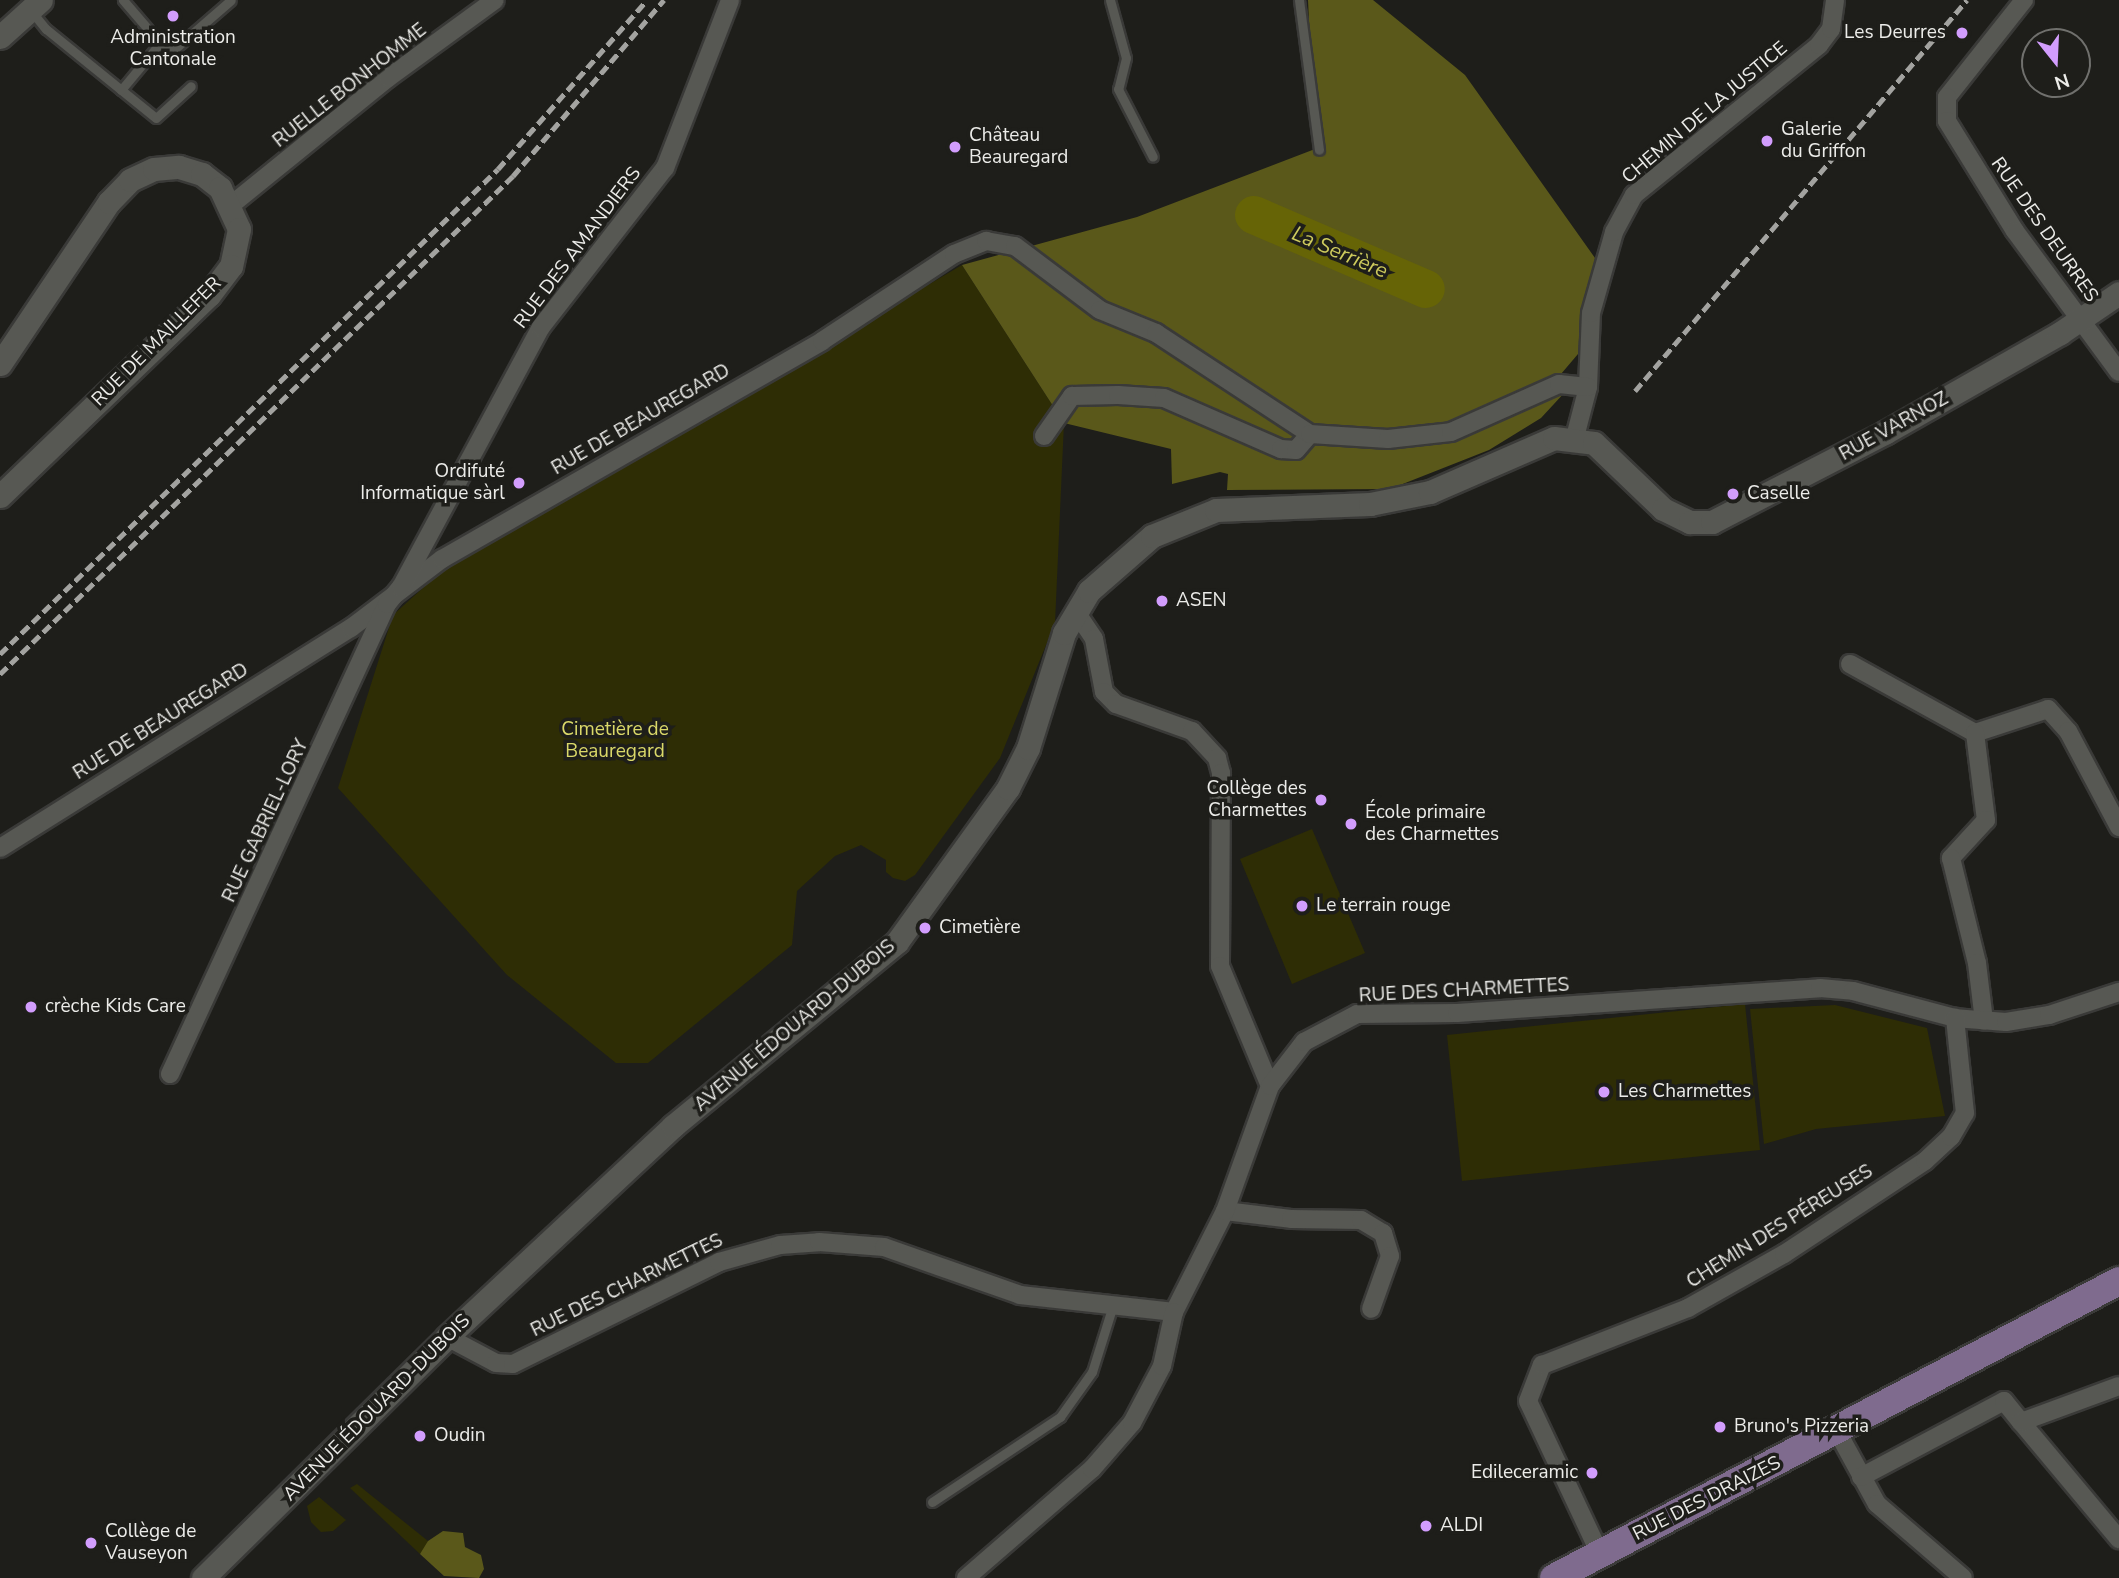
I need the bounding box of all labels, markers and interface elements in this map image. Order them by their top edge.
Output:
marker: Administration Cantonale [165,8,181,24]
street label: RUELLE BONHOMME [269,19,431,153]
place label: Les Deurres [1844,22,1946,44]
marker: Les Deurres [1952,23,1972,43]
place label: Administration Cantonale [110,27,236,71]
north arrow [2021,28,2091,98]
street label: CHEMIN DE LA JUSTICE [1618,37,1792,189]
text: N [2051,67,2073,96]
place label: Galerie du Griffon [1781,119,1866,163]
place label: Château Beauregard [969,125,1068,169]
marker: Galerie du Griffon [1759,133,1775,149]
marker: Château Beauregard [947,139,963,155]
street label: RUE DES DEURRES [1986,153,2102,307]
street label: RUE DES AMANDIERS [510,163,646,333]
water label: La Serrière [1288,221,1392,283]
street label: RUE DE MAILLEFER [88,273,226,411]
street label: RUE DE BEAUREGARD [548,360,734,480]
street label: RUE VARNOZ [1836,388,1952,466]
place label: Ordifuté Informatique sàrl [360,461,505,505]
marker: Ordifuté Informatique sàrl [511,475,527,491]
place label: Caselle [1747,483,1810,505]
marker: Caselle [1725,486,1741,502]
place label: ASEN [1176,590,1227,612]
marker: ASEN [1154,593,1170,609]
street label: RUE DE BEAUREGARD [69,659,253,785]
park label: Cimetière de Beauregard [561,719,669,763]
street label: RUE GABRIEL-LORY [218,736,314,906]
place label: Collège des Charmettes [1207,778,1307,822]
marker: Collège des Charmettes [1313,792,1329,808]
place label: École primaire des Charmettes [1365,802,1499,846]
marker: École primaire des Charmettes [1343,816,1359,832]
place label: Le terrain rouge [1316,895,1451,917]
marker: Le terrain rouge [1294,898,1310,914]
place label: Cimetière [939,917,1021,939]
marker: Cimetière [917,920,933,936]
street label: AVENUE ÉDOUARD-DUBOIS [690,935,900,1117]
street label: RUE DES CHARMETTES [1358,974,1570,1008]
place label: crèche Kids Care [45,996,186,1018]
marker: crèche Kids Care [23,999,39,1015]
place label: Les Charmettes [1618,1081,1751,1103]
marker: Les Charmettes [1596,1084,1612,1100]
street label: CHEMIN DES PÉREUSES [1683,1160,1877,1294]
street label: RUE DES CHARMETTES [527,1230,727,1342]
street label: AVENUE ÉDOUARD-DUBOIS [279,1310,475,1506]
place label: Bruno's Pizzeria [1734,1416,1869,1438]
marker: Bruno's Pizzeria [1712,1419,1728,1435]
place label: Oudin [434,1425,486,1447]
marker: Oudin [412,1428,428,1444]
street label: RUE DES DRAIZES [1629,1452,1785,1546]
place label: Edileceramic [1471,1462,1578,1484]
marker: Edileceramic [1584,1465,1600,1481]
place label: ALDI [1440,1515,1483,1537]
marker: ALDI [1418,1518,1434,1534]
place label: Collège de Vauseyon [105,1521,196,1565]
marker: Collège de Vauseyon [83,1535,99,1551]

